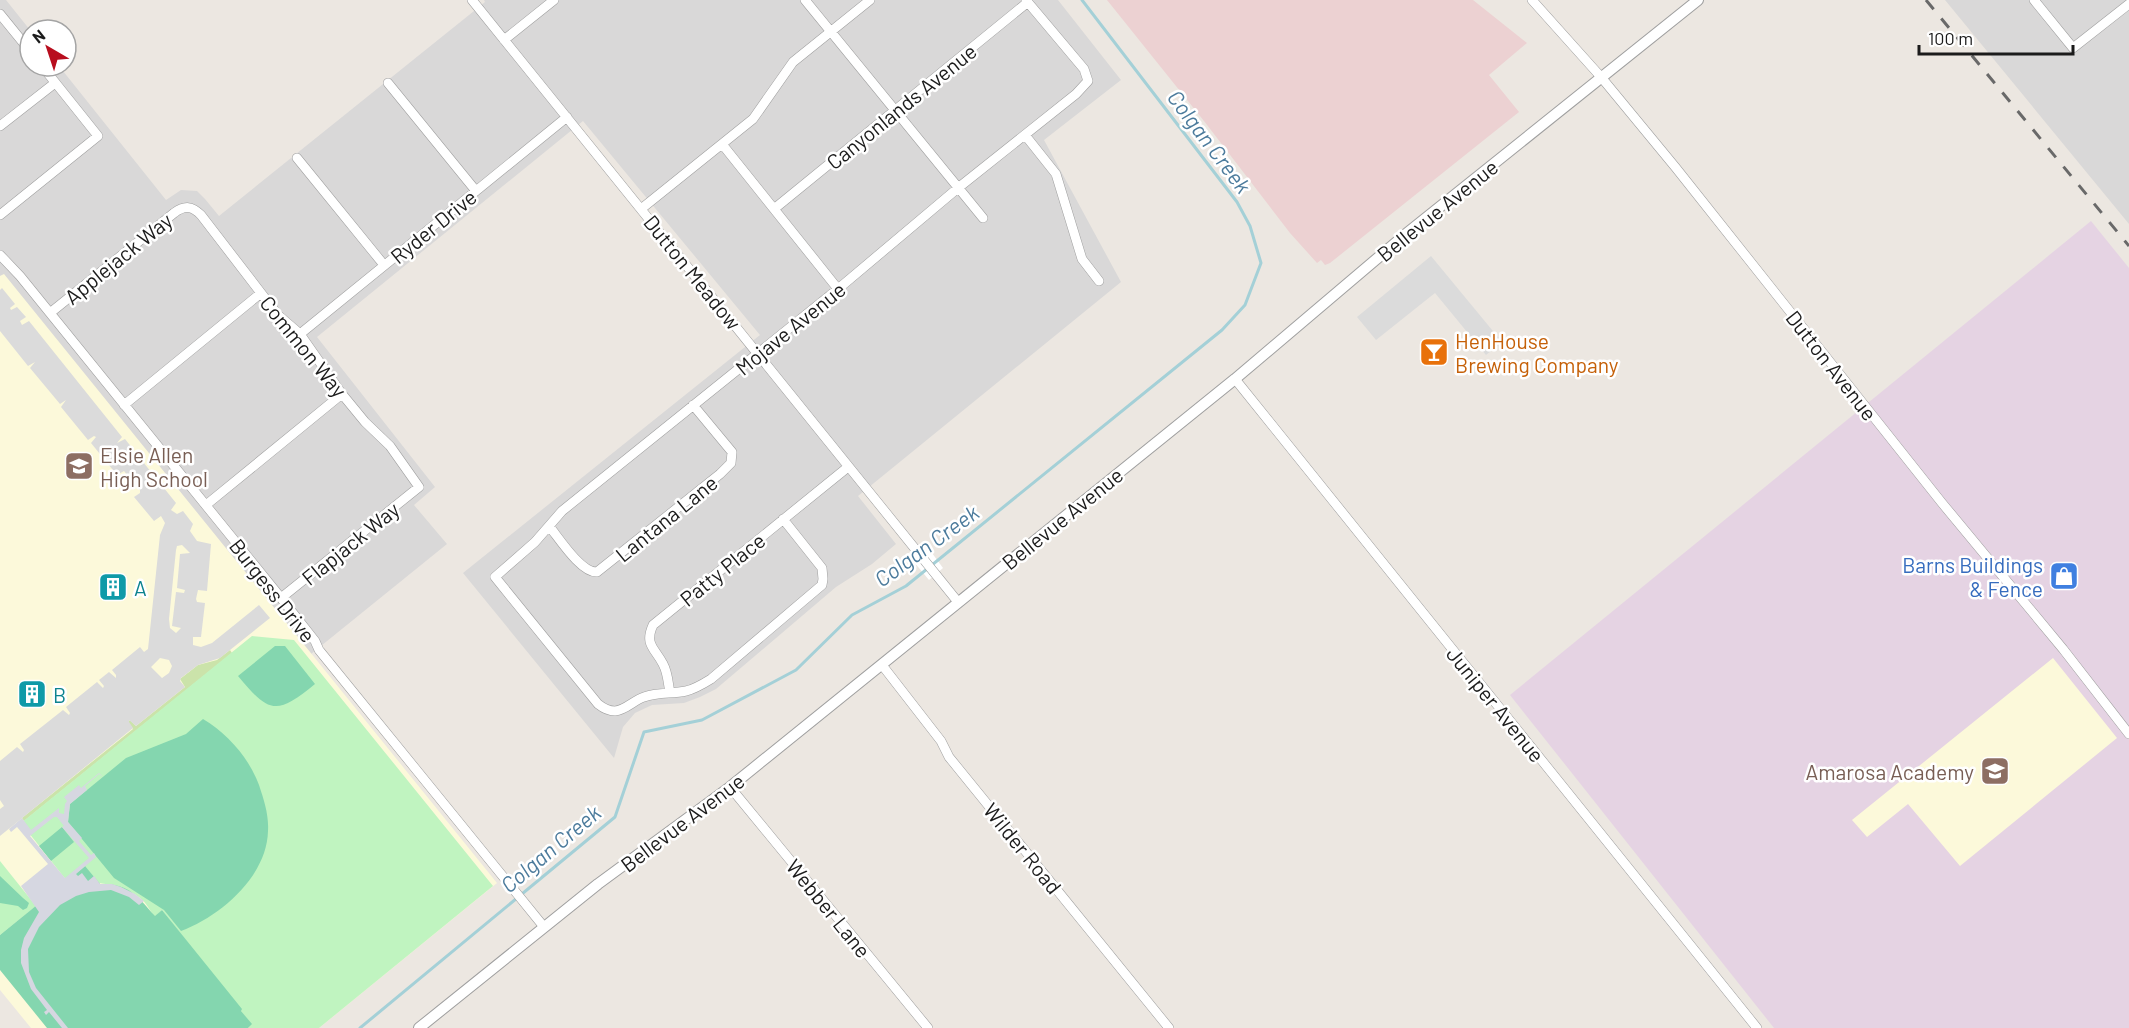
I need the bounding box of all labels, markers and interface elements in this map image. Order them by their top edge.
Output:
north arrow [18,18,78,78]
scale bar [1919,18,2074,56]
text: N [28,25,48,47]
text: 100 m [1928,27,1973,49]
street label: Canyonlands Avenue [821,38,981,174]
water label: Colgan Creek [1163,84,1257,198]
street label: Bellevue Avenue [1372,154,1502,266]
street label: Ryder Drive [385,184,481,268]
street label: Applejack Way [59,207,177,309]
street label: Dutton Meadow [639,210,747,334]
street label: Mojave Avenue [730,276,850,380]
street label: Common Way [255,290,353,402]
street label: Dutton Avenue [1781,305,1883,425]
place label: HenHouse Brewing Company [1455,328,1619,377]
bar icon: HenHouse Brewing Company [1418,336,1450,368]
place label: Elsie Allen High School [100,442,208,491]
school or university icon: Elsie Allen High School [63,450,95,482]
street label: Bellevue Avenue [997,462,1127,574]
street label: Lantana Lane [610,469,722,567]
street label: Flapjack Way [296,496,404,590]
water label: Colgan Creek [869,498,983,591]
street label: Patty Place [674,527,770,611]
street label: Burgess Drive [225,533,321,647]
place label: Barns Buildings & Fence [1902,552,2043,601]
shop icon: Barns Buildings & Fence [2048,560,2080,592]
building icon: A [97,571,129,603]
place label: A [134,575,147,600]
street label: Juniper Avenue [1442,641,1550,767]
building icon: B [16,678,48,710]
place label: B [53,682,66,707]
school or university icon: Amarosa Academy [1979,755,2011,787]
place label: Amarosa Academy [1805,759,1974,784]
street label: Bellevue Avenue [615,767,749,877]
street label: Wilder Road [979,798,1067,898]
water label: Colgan Creek [495,799,605,897]
street label: Webber Lane [782,854,876,962]

